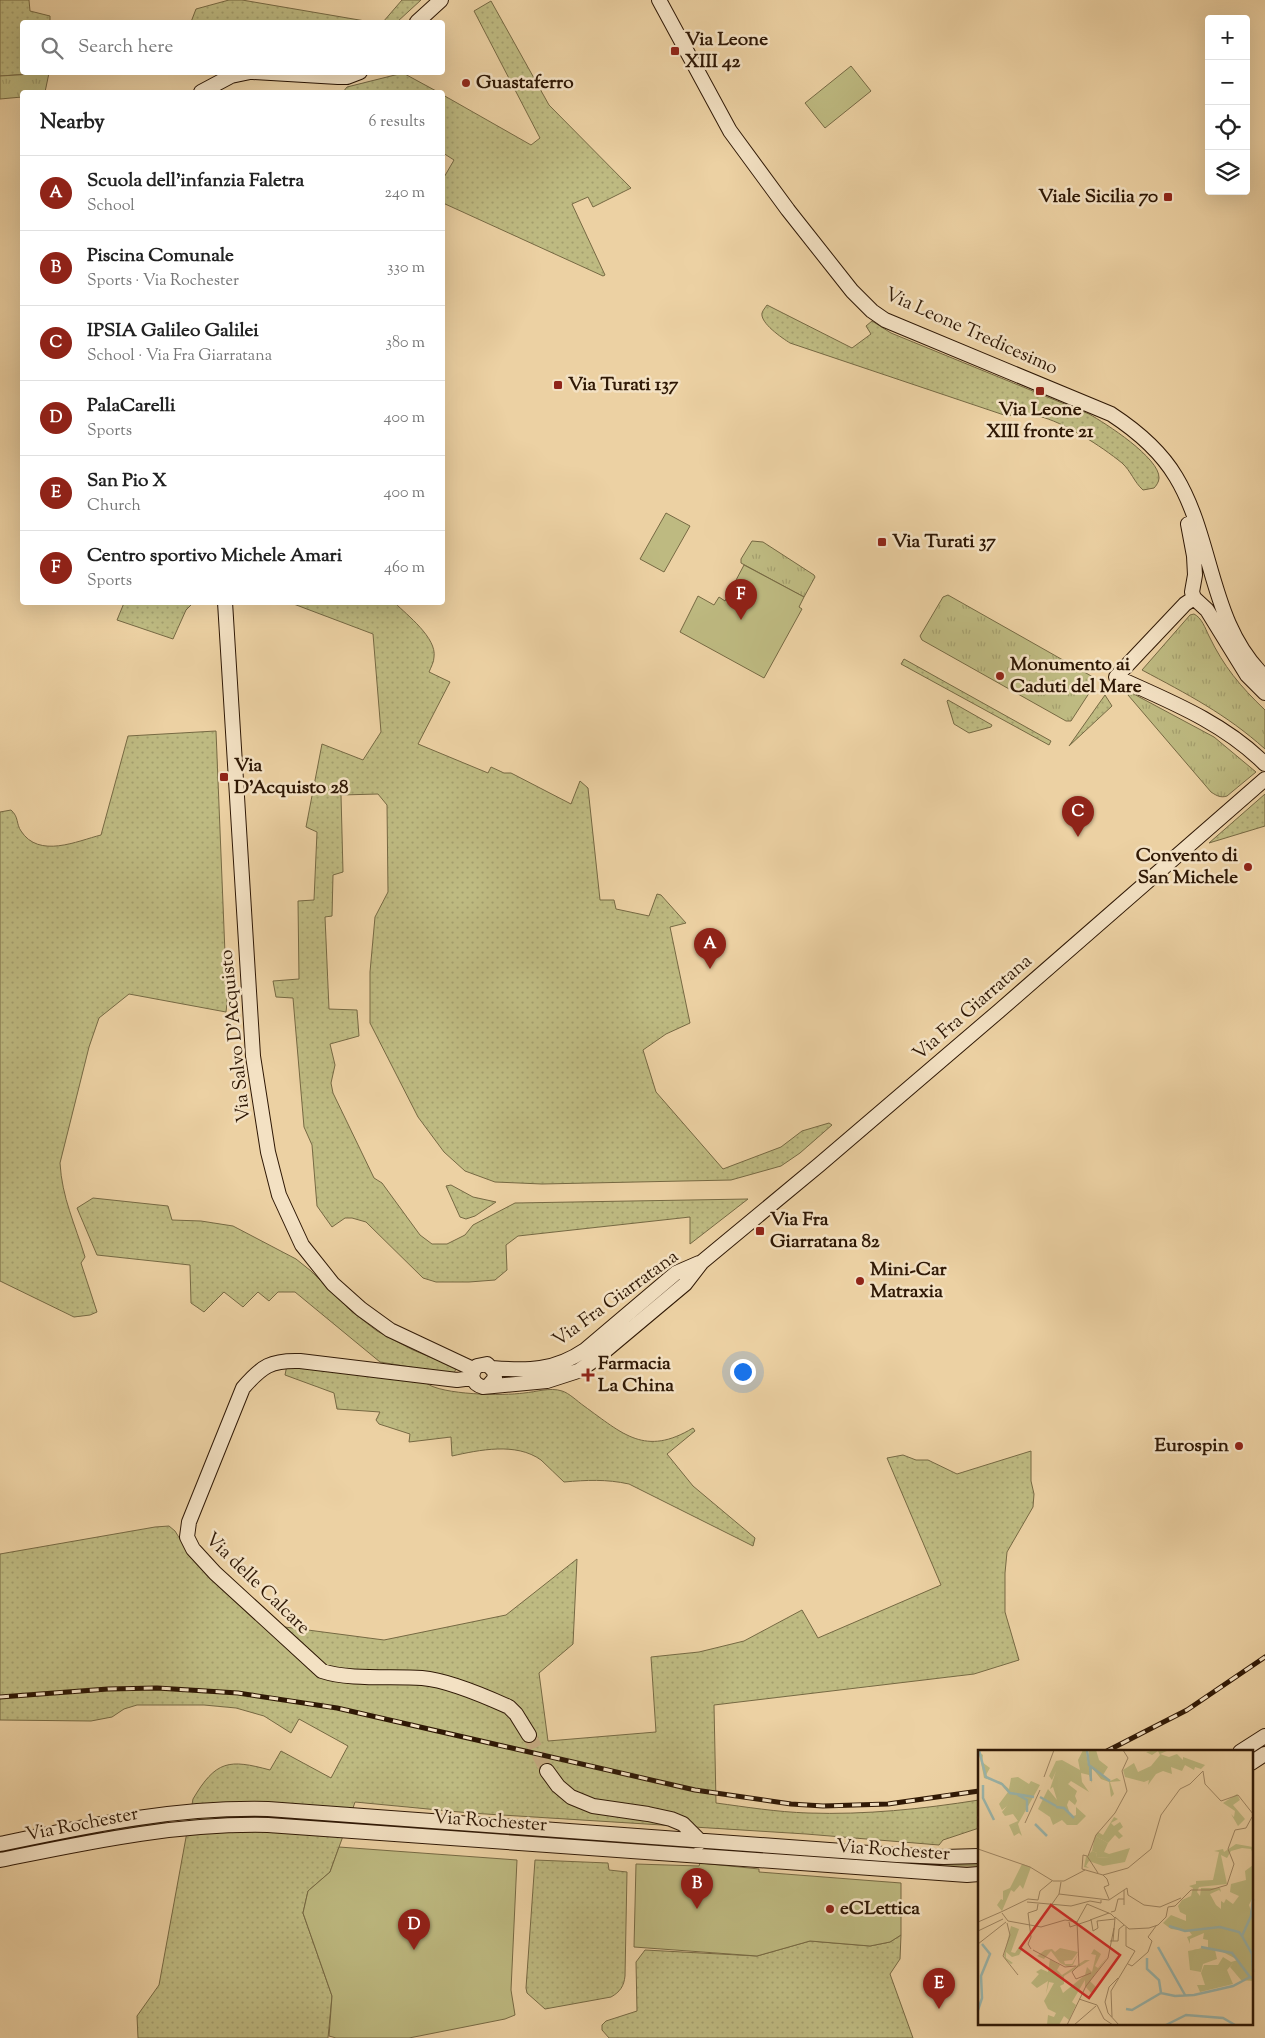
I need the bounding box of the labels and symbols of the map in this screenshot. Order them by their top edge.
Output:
place label: Via Leone XIII 42 [685,27,768,76]
marker: Via Leone XIII 42 [669,45,681,57]
place label: Guastaferro [476,70,574,97]
marker: Guastaferro [460,77,472,89]
place label: Viale Sicilia 70 [1038,184,1158,211]
marker: Viale Sicilia 70 [1162,191,1174,203]
street label: Via Leone Tredicesimo [880,282,1062,382]
place label: Via Turati 137 [568,372,679,399]
marker: Via Turati 137 [552,379,564,391]
marker: Via Leone XIII fronte 21 [1034,385,1046,397]
place label: Via Leone XIII fronte 21 [987,397,1094,446]
place label: Via Turati 37 [892,529,996,556]
marker: Via Turati 37 [876,536,888,548]
pin: F [725,579,757,620]
place label: Monumento ai Caduti del Mare [1010,652,1142,701]
marker: Monumento ai Caduti del Mare [994,670,1006,682]
place label: Via D'Acquisto 28 [234,753,349,802]
marker: Via D'Acquisto 28 [218,771,230,783]
pin: C [1062,796,1094,837]
place label: Convento di San Michele [1136,843,1239,892]
marker: Convento di San Michele [1242,861,1254,873]
pin: A [694,928,726,969]
street label: Via Salvo D'Acquisto [214,948,258,1124]
street label: Via Fra Giarratana [908,948,1039,1067]
place label: Via Fra Giarratana 82 [770,1207,880,1256]
marker: Via Fra Giarratana 82 [754,1225,766,1237]
street label: Via Fra Giarratana [547,1244,685,1354]
place label: Mini-Car Matraxia [870,1257,947,1306]
marker: Mini-Car Matraxia [854,1275,866,1287]
place label: Farmacia La China [598,1351,674,1400]
your location [730,1359,756,1385]
marker: Farmacia La China [582,1369,594,1381]
place label: Eurospin [1154,1433,1230,1460]
marker: Eurospin [1233,1440,1245,1452]
street label: Via delle Calcare [198,1527,316,1641]
inset map [978,1750,1252,2026]
street label: Via Rochester [23,1801,141,1849]
street label: Via Rochester [432,1805,548,1839]
street label: Via Rochester [835,1834,951,1868]
pin: B [681,1868,713,1909]
place label: eCLettica [840,1896,920,1923]
marker: eCLettica [824,1903,836,1915]
pin: D [398,1909,430,1950]
pin: E [923,1968,955,2009]

